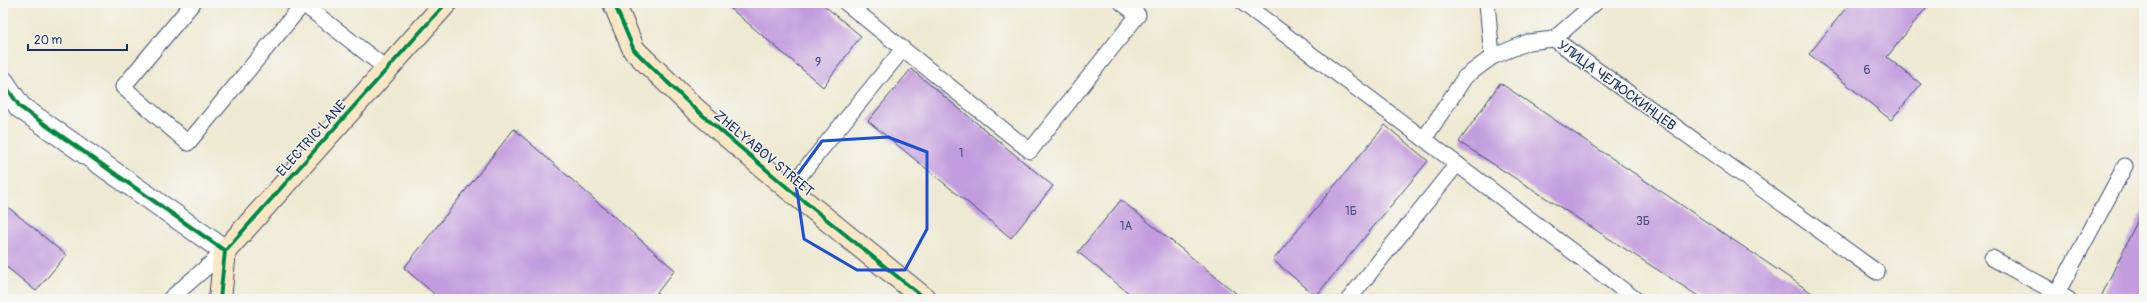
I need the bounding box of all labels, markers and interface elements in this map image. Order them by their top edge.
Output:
scale bar [28,26,127,52]
text: 20 m [34,33,63,48]
street label: УЛИЦА ЧЕЛЮСКИНЦЕВ [1554,37,1679,134]
house number: 9 [815,55,821,70]
house number: 6 [1864,63,1871,78]
street label: ELECTRIC LANE [273,97,350,180]
street label: ZHELYABOV STREET [710,107,817,200]
house number: 1 [959,146,963,161]
house number: 1Б [1345,204,1357,219]
house number: 3Б [1636,214,1650,229]
house number: 1А [1120,219,1132,234]

